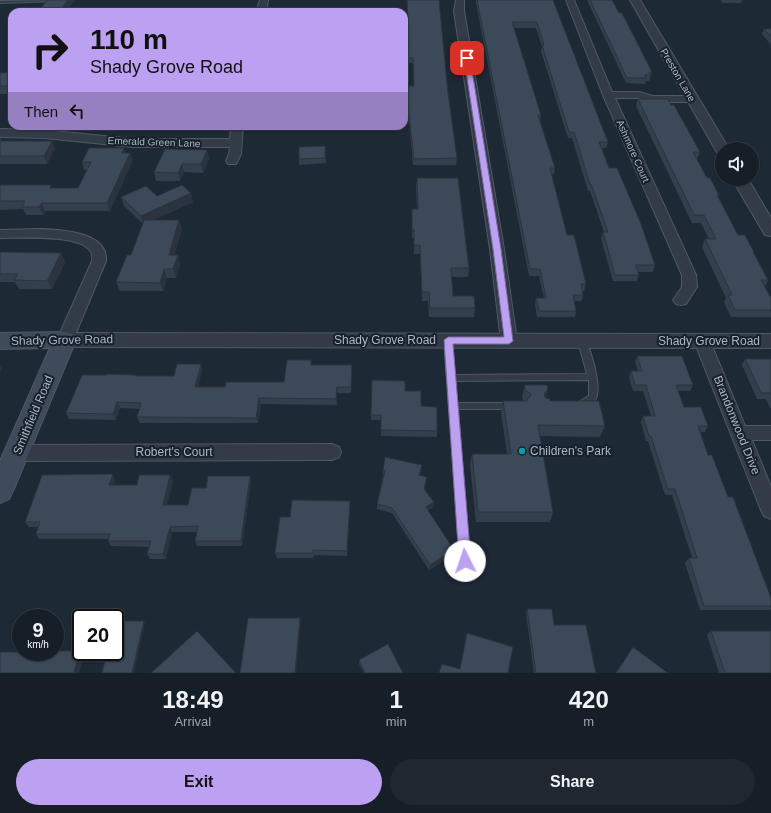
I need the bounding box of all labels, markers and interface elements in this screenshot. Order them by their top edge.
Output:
icon: right [24,24,76,76]
text: 110 m [90,24,168,55]
pin [450,41,484,75]
street label: Preston Lane [658,46,698,104]
icon: arrive [456,47,478,69]
text: Shady Grove Road [90,57,243,77]
icon: left [66,100,88,122]
text: Then [24,103,58,120]
street label: Ashmore Court [614,118,652,184]
street label: Emerald Green Lane [107,135,201,149]
map controls [715,142,759,186]
button: sound [715,142,759,186]
street label: Shady Grove Road [11,332,113,348]
street label: Shady Grove Road [334,333,436,347]
street label: Shady Grove Road [658,334,760,348]
street label: Smithfield Road [10,373,56,457]
street label: Brandonwood Drive [711,374,763,477]
place label: Children's Park [530,444,612,458]
street label: Robert's Court [136,445,213,459]
marker: Children's Park [517,446,527,456]
position arrow [444,540,486,582]
speed limit sign: 20 [72,609,124,661]
text: 9 [32,619,44,641]
text: km/h [27,639,49,650]
text: 18:49 [162,686,224,713]
text: 1 [389,686,403,713]
text: 420 [569,686,609,713]
text: Arrival [174,714,211,729]
text: min [386,714,407,729]
text: m [583,714,594,729]
button: Exit [16,759,382,805]
button: Share [390,759,755,805]

